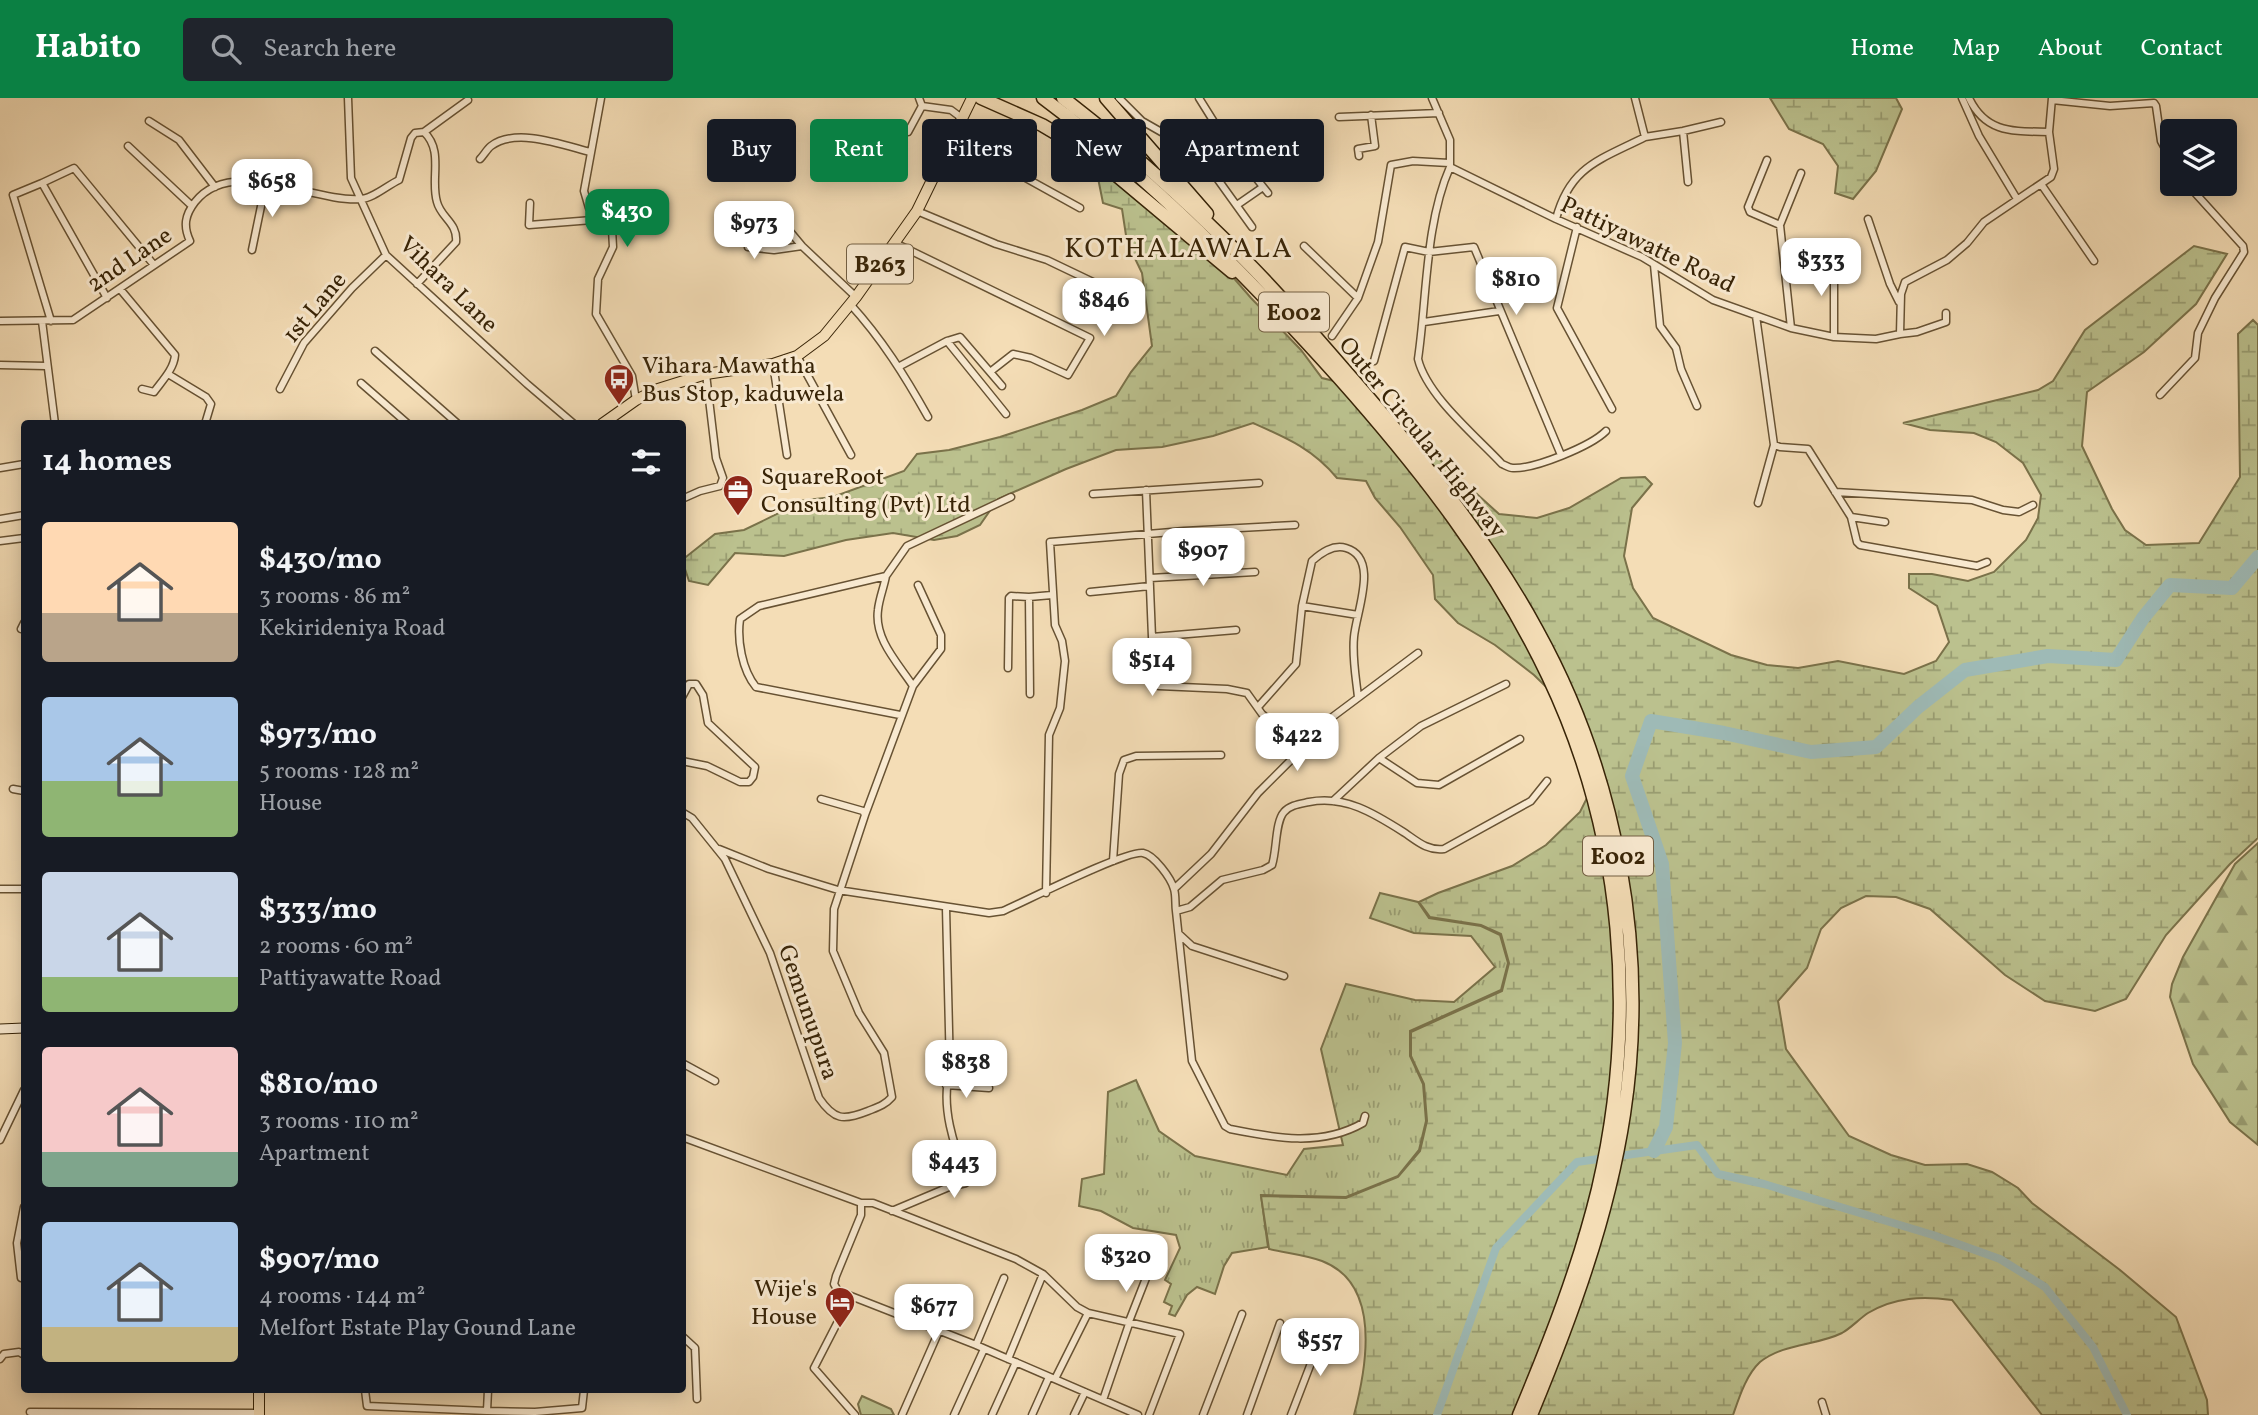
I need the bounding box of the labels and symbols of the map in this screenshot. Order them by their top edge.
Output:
pin: $658 [231,159,313,219]
street label: Pattiyawatte Road [1554,189,1740,303]
pin: $430 [586,190,668,249]
pin: $973 [713,202,795,261]
street label: 2nd Lane [81,220,180,302]
street label: Vihara Lane [390,229,505,342]
district label: KOTHALAWALA [1064,230,1294,269]
pin: $333 [1780,238,1862,298]
road number: B263 [847,244,913,284]
pin: $810 [1475,258,1557,317]
street label: 1st Lane [276,265,356,351]
pin: $846 [1063,278,1145,338]
road number: E002 [1259,293,1329,332]
street label: Outer Circular Highway [1329,330,1513,546]
place label: Vihara Mawatha Bus Stop, kaduwela [642,350,845,412]
bus stop icon: Vihara Mawatha Bus Stop, kaduwela [602,362,636,406]
place label: SquareRoot Consulting (Pvt) Ltd [761,461,971,523]
office icon: SquareRoot Consulting (Pvt) Ltd [721,473,755,517]
pin: $907 [1162,528,1244,588]
pin: $514 [1111,638,1193,698]
pin: $422 [1256,714,1338,773]
road number: E002 [1583,836,1653,876]
street label: Gemunupura [768,941,846,1085]
pin: $838 [925,1040,1007,1100]
pin: $443 [913,1140,995,1200]
pin: $320 [1085,1234,1167,1294]
place label: Wije's House [751,1273,817,1335]
pin: $677 [893,1284,975,1344]
hotel icon: Wije's House [823,1285,857,1329]
pin: $557 [1279,1318,1361,1378]

